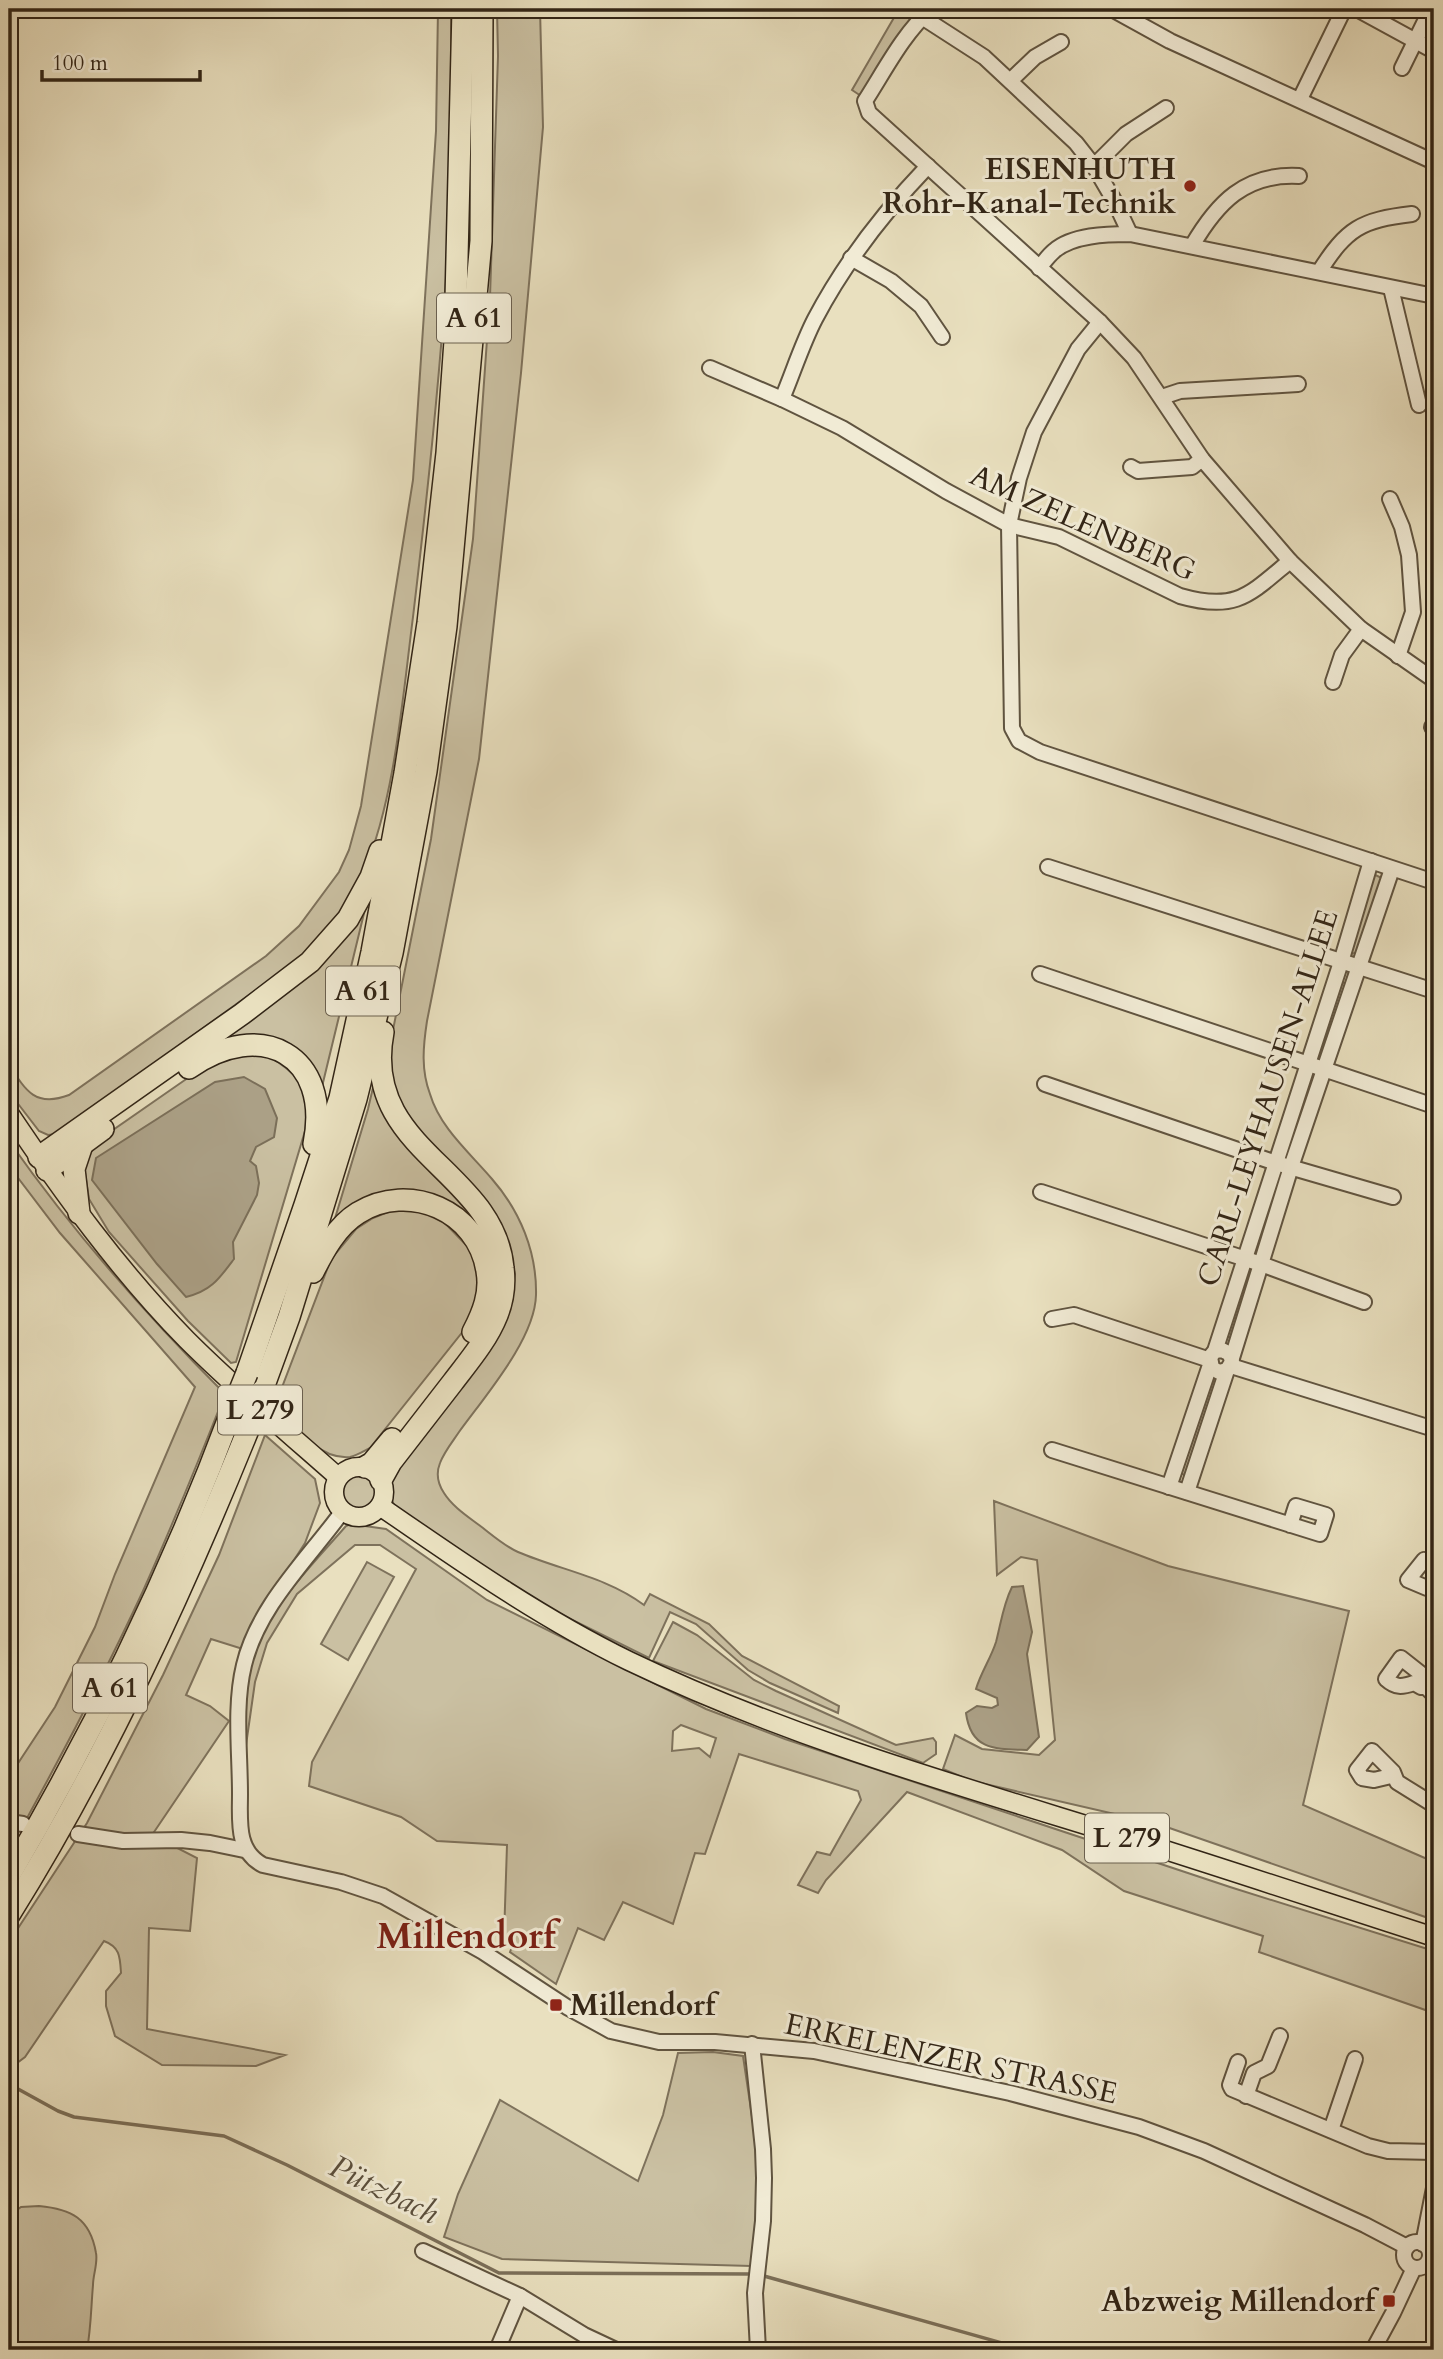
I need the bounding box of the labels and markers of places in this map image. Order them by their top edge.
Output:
place label: EISENHUTH Rohr-Kanal-Technik [882,149,1176,224]
marker: EISENHUTH Rohr-Kanal-Technik [1182,178,1198,194]
place label: Millendorf [570,1985,720,2026]
marker: Millendorf [548,1997,564,2013]
place label: Abzweig Millendorf [1101,2281,1380,2322]
marker: Abzweig Millendorf [1381,2293,1397,2309]

